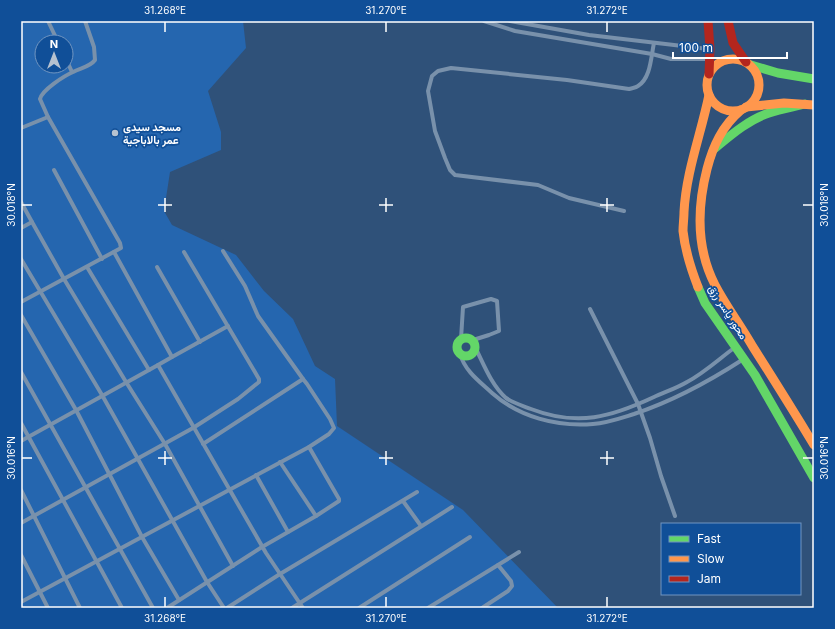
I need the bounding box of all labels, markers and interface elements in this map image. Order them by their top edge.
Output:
text: 31.268°E [144,4,186,16]
text: 31.270°E [365,4,407,16]
text: 31.272°E [586,4,628,16]
north arrow [34,34,74,74]
scale bar [673,34,787,60]
text: N [50,37,58,51]
text: 100 m [679,40,713,55]
place label: مسجد سيدى عمر بالاباجية [123,120,181,147]
marker: مسجد سيدى عمر بالاباجية [110,128,120,138]
text: 30.018°N [5,183,17,227]
text: 30.018°N [818,183,830,227]
street label: محور ياسر رزق [705,282,751,342]
text: 30.016°N [5,436,17,480]
text: 30.016°N [818,436,830,480]
legend [661,523,801,595]
text: Fast [697,531,721,546]
text: Slow [697,551,725,566]
text: Jam [697,571,721,586]
text: 31.268°E [144,612,186,624]
text: 31.270°E [365,612,407,624]
text: 31.272°E [586,612,628,624]

